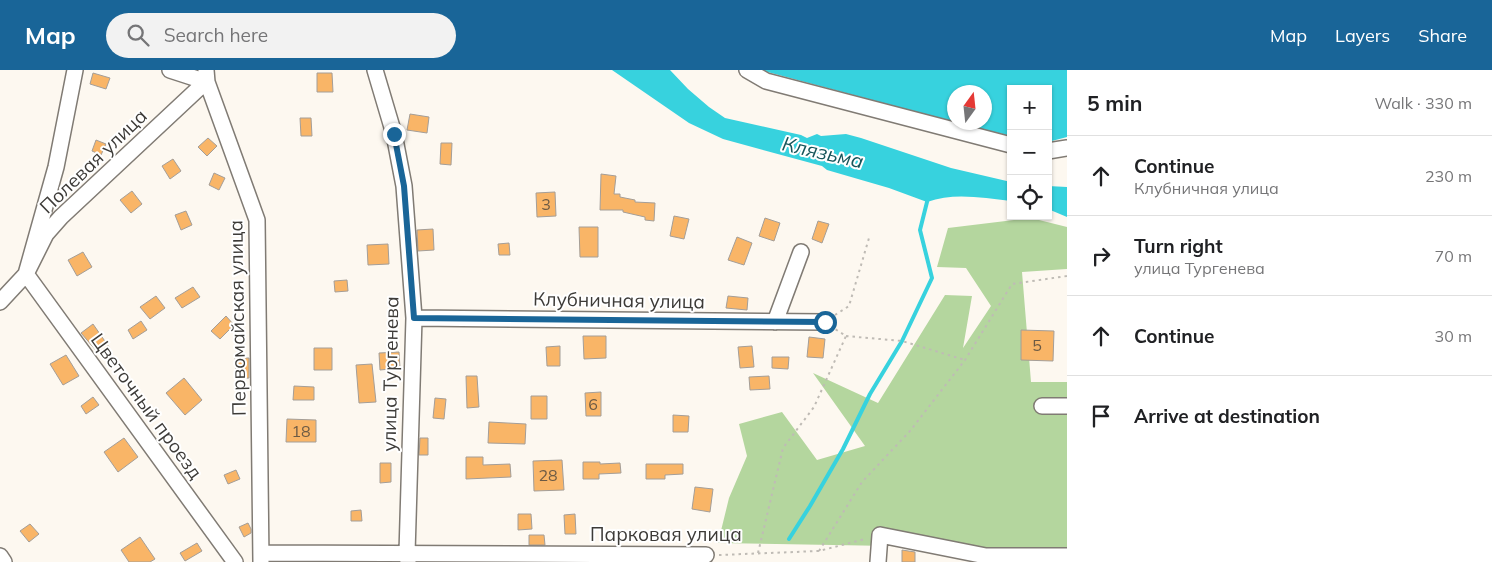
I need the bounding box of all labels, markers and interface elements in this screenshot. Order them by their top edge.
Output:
search box [106,13,456,58]
text: Map [25,20,76,50]
icon: search [124,21,152,49]
text: Search here [164,23,268,47]
text: Map [1270,24,1307,47]
text: Layers [1335,24,1390,47]
text: Share [1418,24,1467,47]
north arrow [947,85,992,130]
map controls [1007,85,1052,220]
button: + [1007,85,1052,130]
text: 5 min [1087,90,1142,116]
text: Walk · 330 m [1374,93,1472,113]
street label: Полевая улица [34,104,152,218]
route end [383,123,406,146]
button: − [1007,130,1052,175]
water label: Клязьма [780,131,866,173]
text: Continue [1134,154,1214,178]
icon: ahead [1087,162,1115,190]
text: 230 m [1425,166,1472,186]
button: locate [1007,175,1052,220]
text: Клубничная улица [1134,178,1279,198]
house number: 3 [541,194,551,214]
street label: Первомайская улица [223,220,251,416]
text: Turn right [1134,234,1223,258]
icon: right [1087,242,1115,270]
text: 70 m [1435,246,1472,266]
text: улица Тургенева [1134,258,1265,278]
street label: Клубничная улица [533,287,705,313]
street label: улица Тургенева [377,296,403,452]
route start [814,311,837,334]
icon: ahead [1087,322,1115,350]
text: Continue [1134,324,1214,348]
text: 30 m [1435,326,1472,346]
street label: Цветочный проезд [86,328,208,484]
house number: 5 [1032,335,1042,355]
house number: 6 [588,394,598,414]
icon: arrive [1087,402,1115,430]
text: Arrive at destination [1134,404,1320,428]
house number: 18 [291,421,311,441]
house number: 28 [538,465,558,485]
street label: Парковая улица [590,522,742,546]

